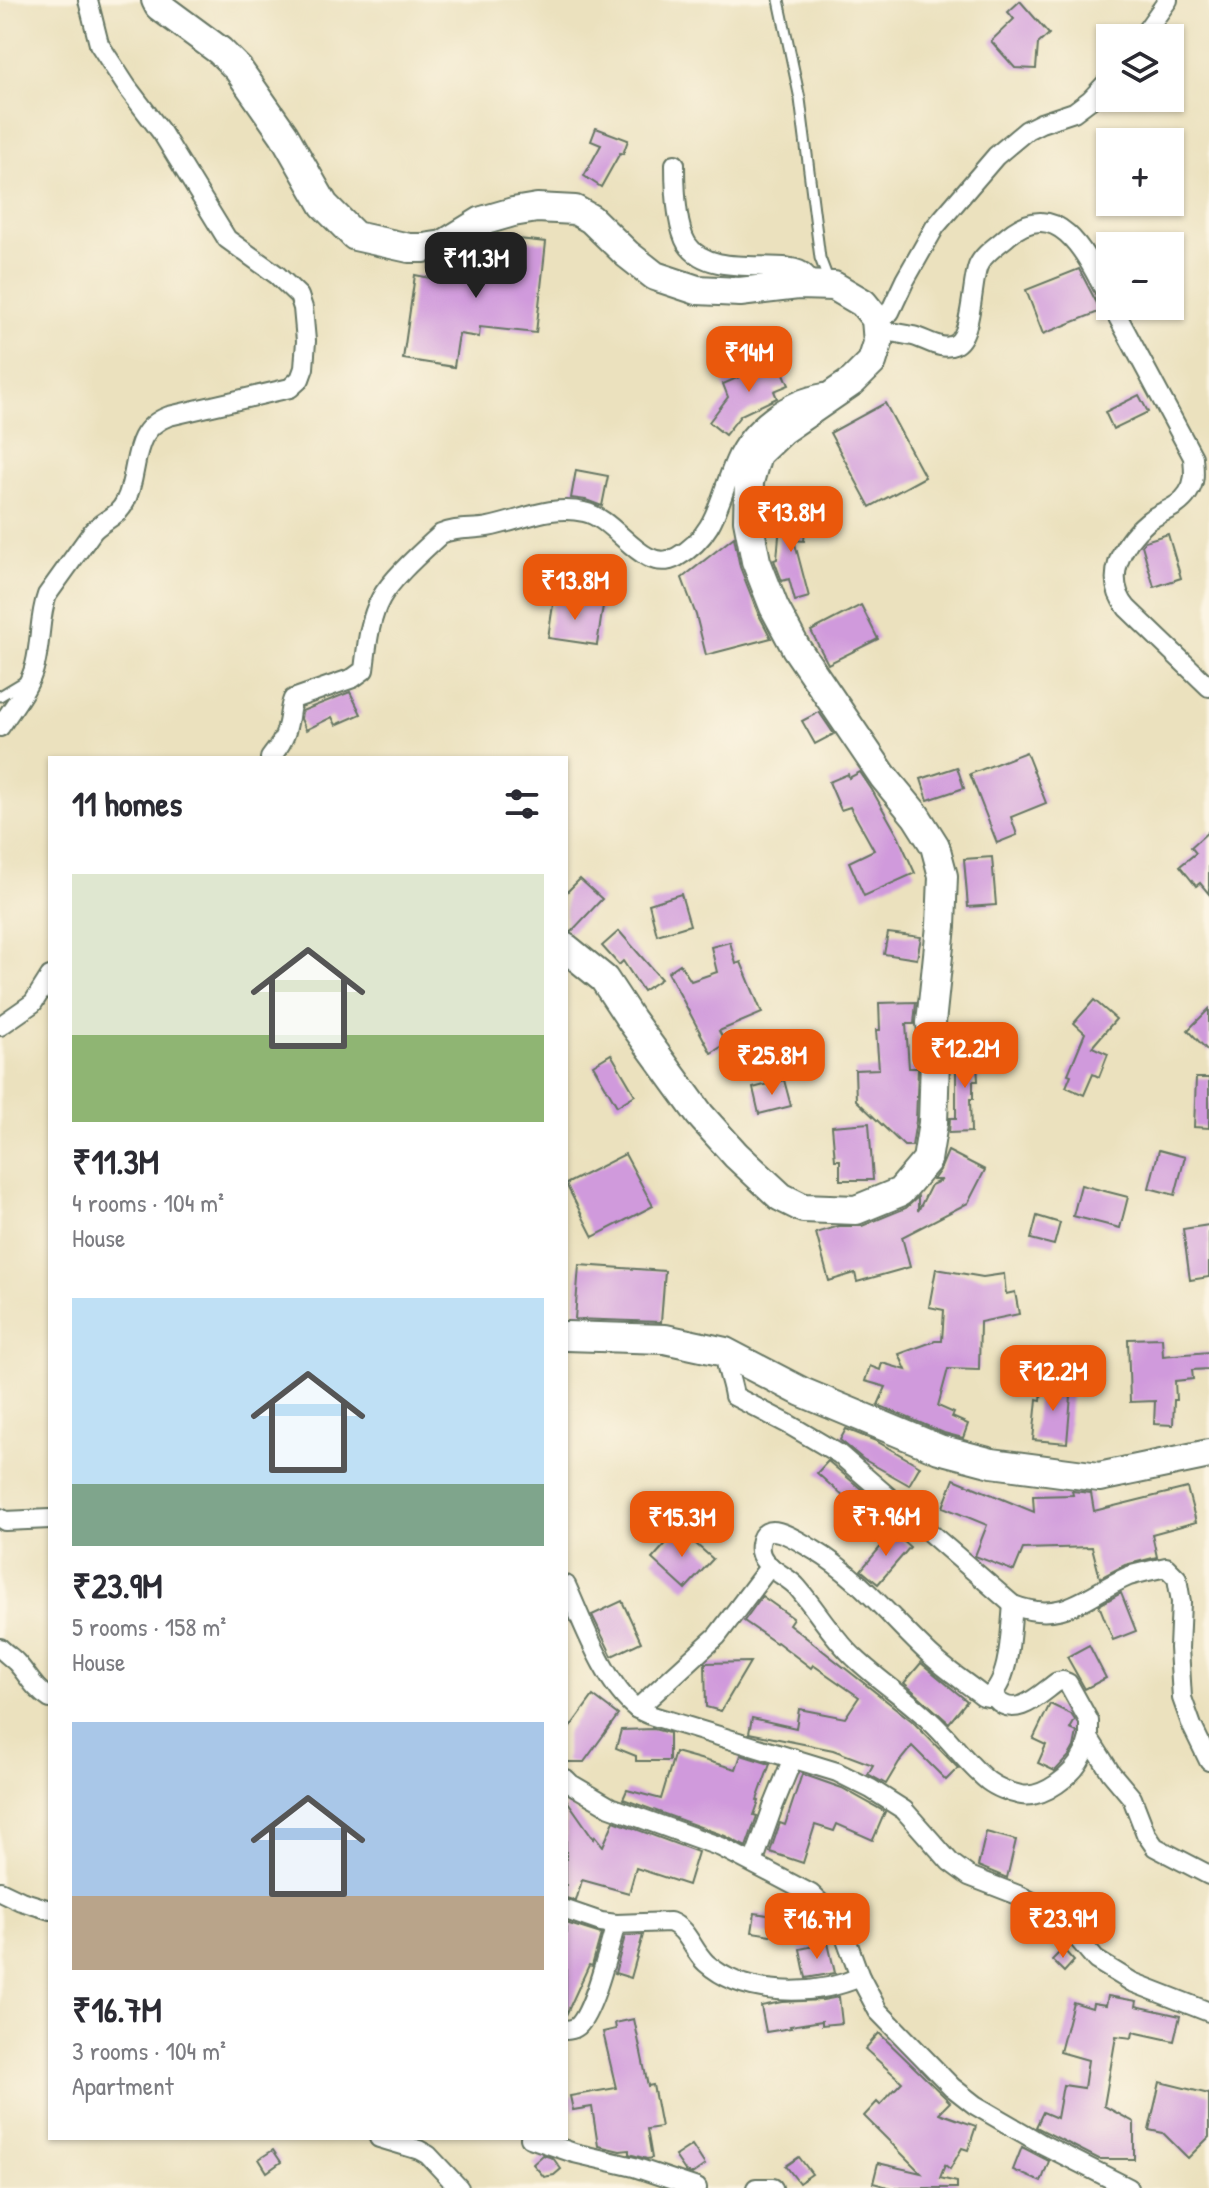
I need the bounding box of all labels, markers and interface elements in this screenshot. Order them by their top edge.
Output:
map controls [1096,24,1184,320]
button: layers [1096,24,1184,112]
button: + [1096,128,1184,216]
pin: ₹11.3M [411,232,541,300]
button: − [1096,232,1184,320]
text: ₹11.3M [443,240,509,275]
pin: ₹14M [702,326,796,394]
text: ₹14M [724,334,774,369]
pin: ₹13.8M [726,486,856,554]
text: ₹13.8M [757,494,825,529]
pin: ₹13.8M [510,554,640,622]
text: ₹13.8M [541,562,609,597]
text: 11 homes [72,781,182,827]
icon: filters [500,782,544,826]
icon: home [236,926,380,1070]
pin: ₹12.2M [900,1022,1030,1090]
pin: ₹25.8M [707,1029,837,1097]
text: ₹12.2M [930,1030,1000,1065]
text: ₹25.8M [737,1037,807,1072]
text: ₹11.3M [72,1139,159,1185]
text: 4 rooms · 104 m² [72,1185,224,1220]
text: House [72,1220,125,1255]
pin: ₹12.2M [988,1345,1118,1413]
icon: home [236,1350,380,1494]
text: ₹12.2M [1018,1353,1088,1388]
pin: ₹7.96M [821,1490,951,1558]
pin: ₹15.3M [617,1491,747,1559]
text: ₹7.96M [852,1498,920,1533]
text: ₹15.3M [648,1499,716,1534]
text: ₹23.9M [72,1563,163,1609]
text: 5 rooms · 158 m² [72,1609,226,1644]
text: House [72,1644,125,1679]
icon: home [236,1774,380,1918]
pin: ₹23.9M [998,1892,1128,1960]
pin: ₹16.7M [752,1893,882,1961]
text: ₹23.9M [1028,1900,1098,1935]
text: ₹16.7M [783,1901,851,1936]
text: ₹16.7M [72,1987,162,2033]
text: 3 rooms · 104 m² [72,2033,226,2068]
text: Apartment [72,2068,174,2103]

